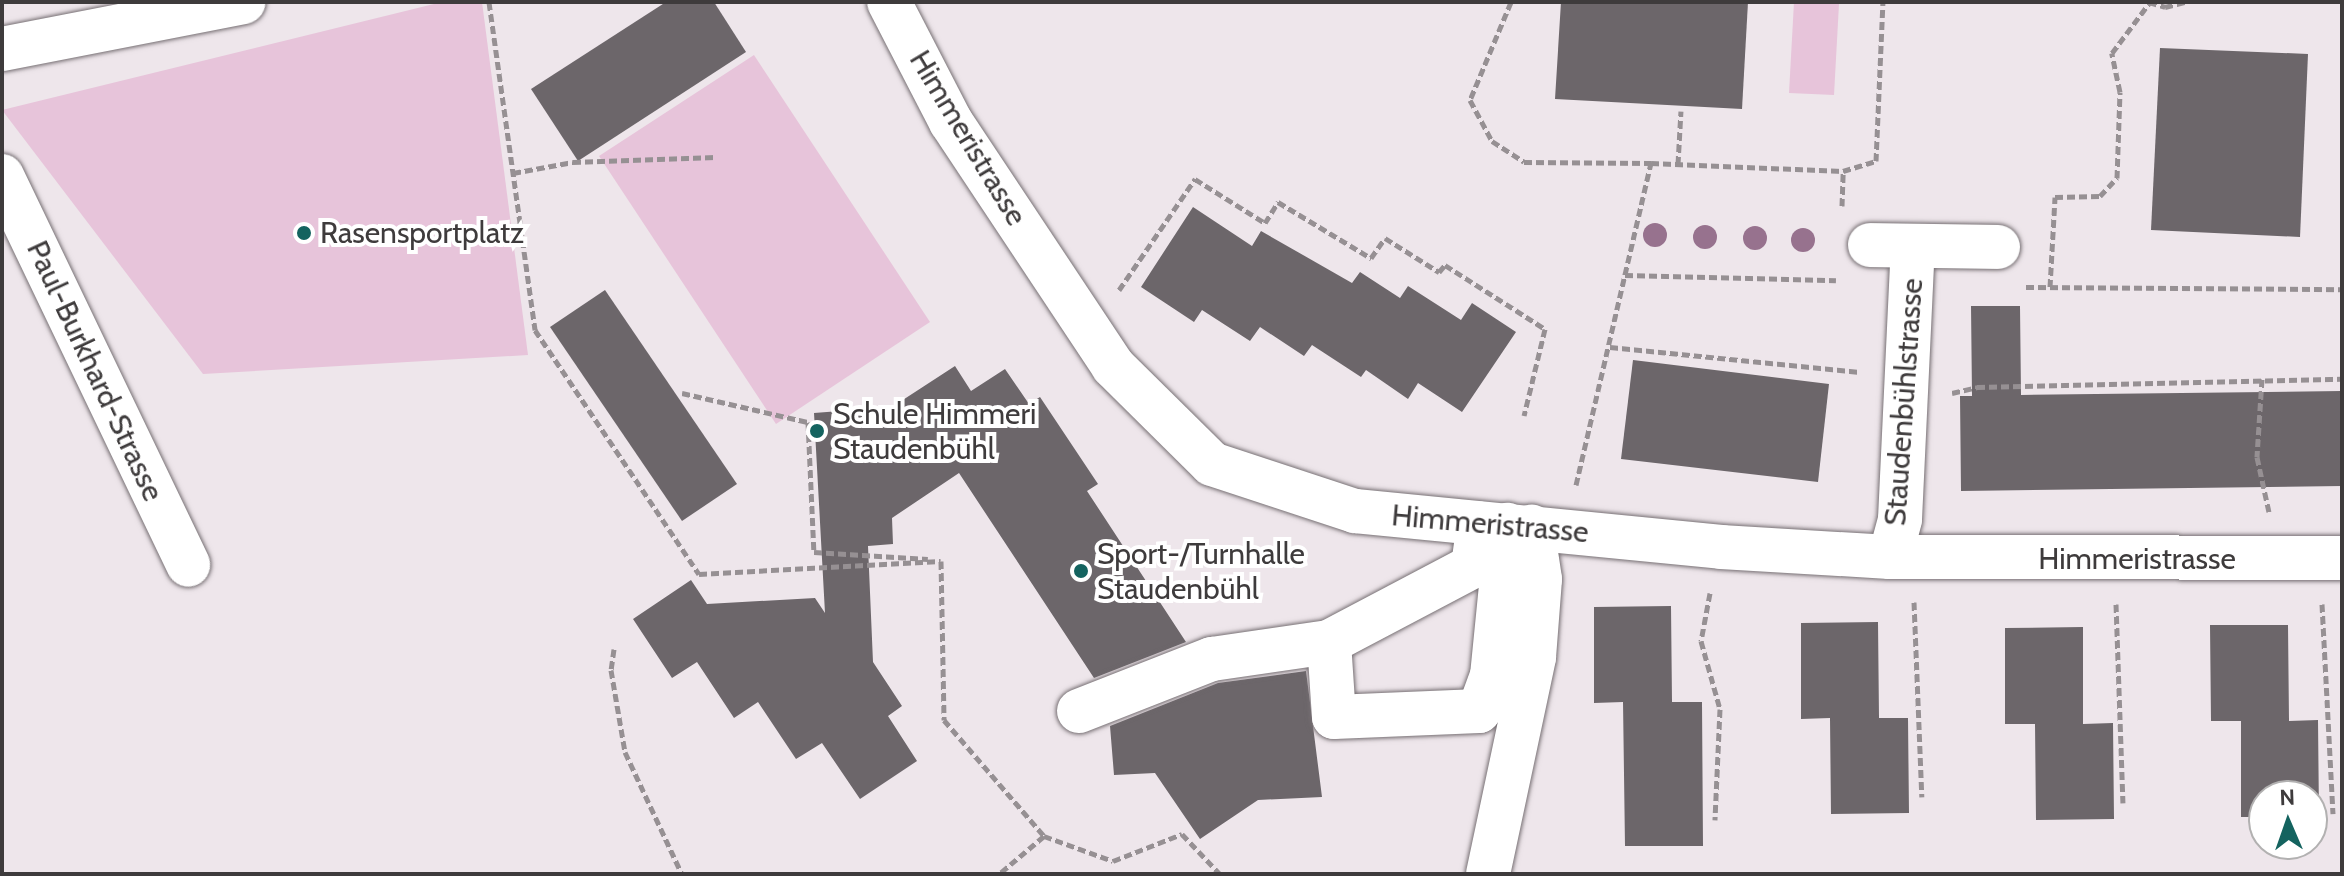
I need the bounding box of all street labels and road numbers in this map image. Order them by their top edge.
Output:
street label: Himmeristrasse [902,44,1034,232]
street label: Paul-Burkhard-Strasse [19,235,171,507]
street label: Staudenbühlstrasse [1877,277,1931,527]
street label: Himmeristrasse [1390,497,1590,551]
street label: Himmeristrasse [2038,541,2236,577]

